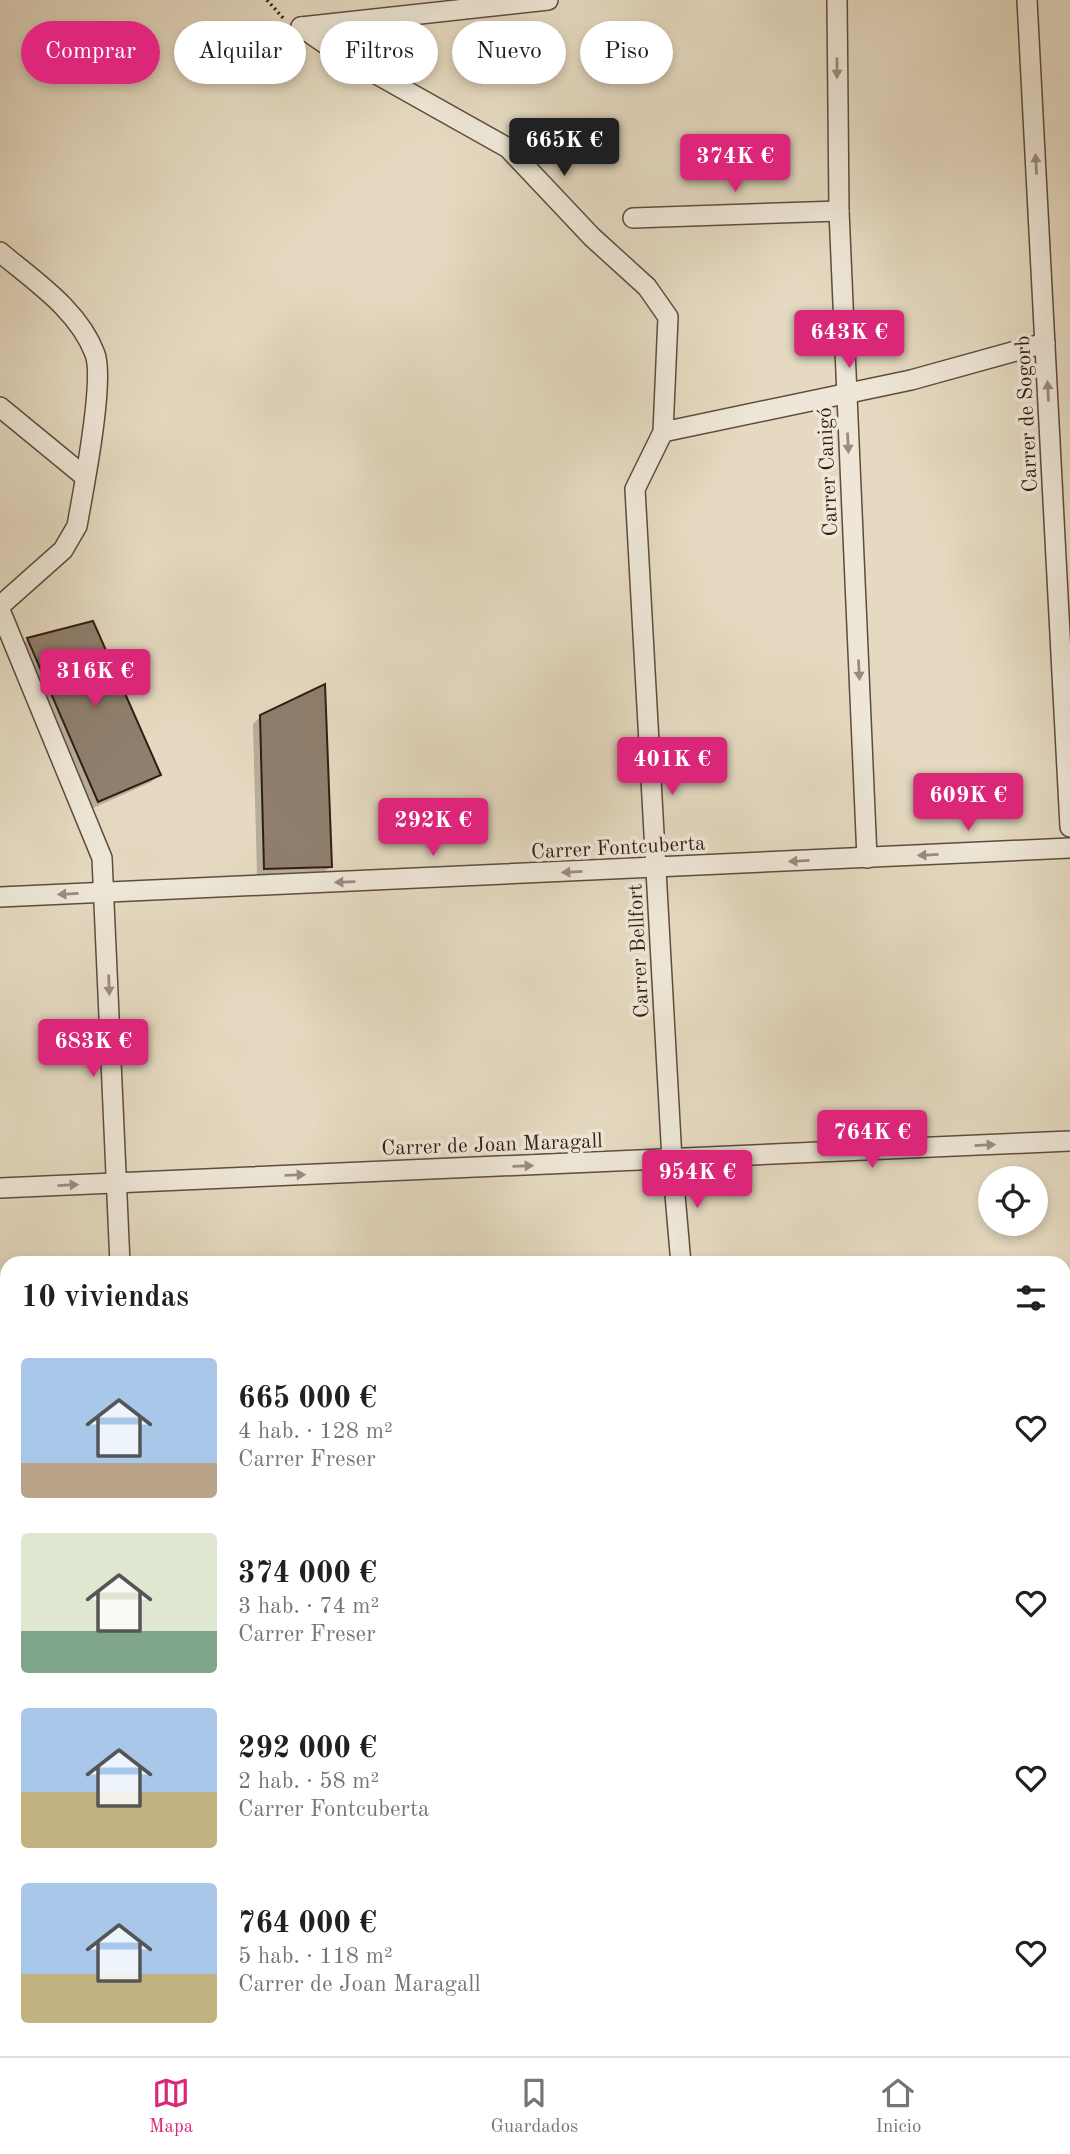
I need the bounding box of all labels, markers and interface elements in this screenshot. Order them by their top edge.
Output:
chip: Comprar [21,21,160,84]
chip: Alquilar [174,21,306,84]
chip: Filtros [320,21,438,84]
chip: Nuevo [452,21,566,84]
chip: Piso [580,21,673,84]
one-way arrow [831,57,843,79]
pin: 665K € [507,118,621,178]
text: 665K € [525,129,603,152]
pin: 374K € [678,134,792,194]
text: 374K € [696,145,774,168]
one-way arrow [1030,153,1041,175]
pin: 643K € [792,310,906,370]
text: 643K € [810,321,888,344]
street label: Carrer de Sogorb [1013,335,1042,493]
one-way arrow [1042,380,1053,402]
street label: Carrer Canigó [815,407,842,537]
one-way arrow [843,432,854,454]
pin: 316K € [38,650,152,709]
one-way arrow [853,659,864,681]
text: 316K € [56,660,134,683]
pin: 401K € [615,738,729,797]
text: 401K € [633,748,711,771]
pin: 609K € [911,774,1025,833]
text: 609K € [929,784,1007,807]
pin: 292K € [376,798,490,858]
text: 292K € [394,809,472,832]
street label: Carrer Fontcuberta [530,833,706,864]
one-way arrow [917,849,939,860]
one-way arrow [788,856,810,867]
one-way arrow [561,866,583,877]
one-way arrow [333,877,355,888]
street label: Carrer Bellfort [625,883,654,1019]
one-way arrow [57,888,79,899]
one-way arrow [103,974,114,996]
pin: 683K € [36,1020,150,1079]
text: 683K € [54,1030,132,1053]
pin: 764K € [815,1110,929,1170]
text: 764K € [833,1121,911,1144]
street label: Carrer de Joan Maragall [381,1131,604,1160]
one-way arrow [975,1139,997,1150]
pin: 954K € [640,1150,754,1210]
one-way arrow [512,1160,534,1171]
text: 954K € [658,1161,736,1184]
map controls [978,1166,1048,1236]
button: locate [978,1166,1048,1236]
one-way arrow [285,1170,307,1181]
one-way arrow [57,1179,79,1190]
icon: filters [1012,1279,1050,1317]
text: 10 viviendas [21,1283,189,1313]
text: 665 000 € [238,1384,377,1414]
icon: home [77,1386,161,1470]
icon: heart [1012,1409,1050,1447]
text: 4 hab. · 128 m² [238,1420,393,1443]
text: Carrer Freser [238,1448,376,1471]
text: 374 000 € [238,1559,377,1589]
icon: home [77,1561,161,1645]
icon: heart [1012,1584,1050,1622]
text: 3 hab. · 74 m² [238,1595,379,1618]
text: Carrer Freser [238,1623,376,1646]
text: 292 000 € [238,1734,377,1764]
icon: home [77,1736,161,1820]
icon: heart [1012,1759,1050,1797]
text: 2 hab. · 58 m² [238,1770,379,1793]
text: Carrer Fontcuberta [238,1798,429,1821]
text: 764 000 € [238,1909,377,1939]
icon: home [77,1911,161,1995]
icon: heart [1012,1934,1050,1972]
text: 5 hab. · 118 m² [238,1945,393,1968]
text: Carrer de Joan Maragall [238,1973,481,1996]
tab: Mapa [149,2074,193,2139]
tab: Guardados [490,2074,578,2139]
tab: Inicio [876,2074,921,2139]

